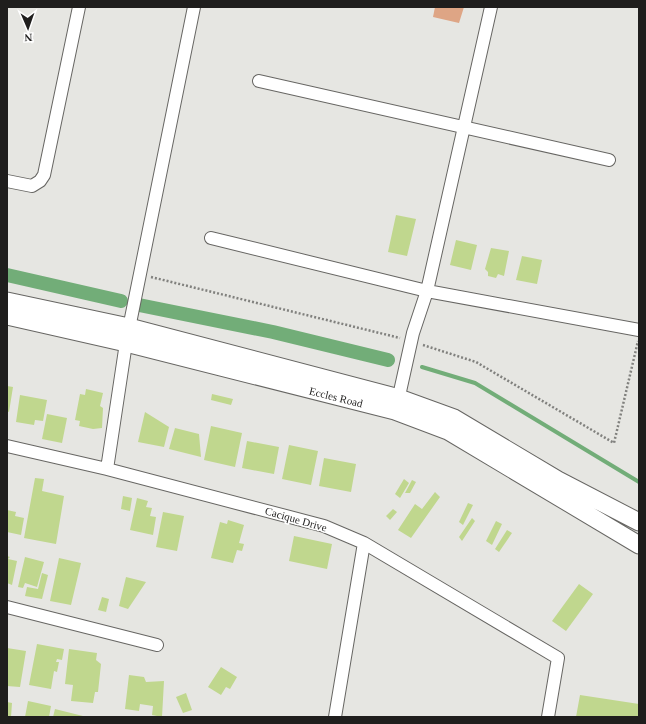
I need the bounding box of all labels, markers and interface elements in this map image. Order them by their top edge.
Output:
north arrow [8,8,48,48]
text: N [24,32,33,44]
street label: Eccles Road [308,385,364,410]
street label: Cacique Drive [264,504,328,534]

